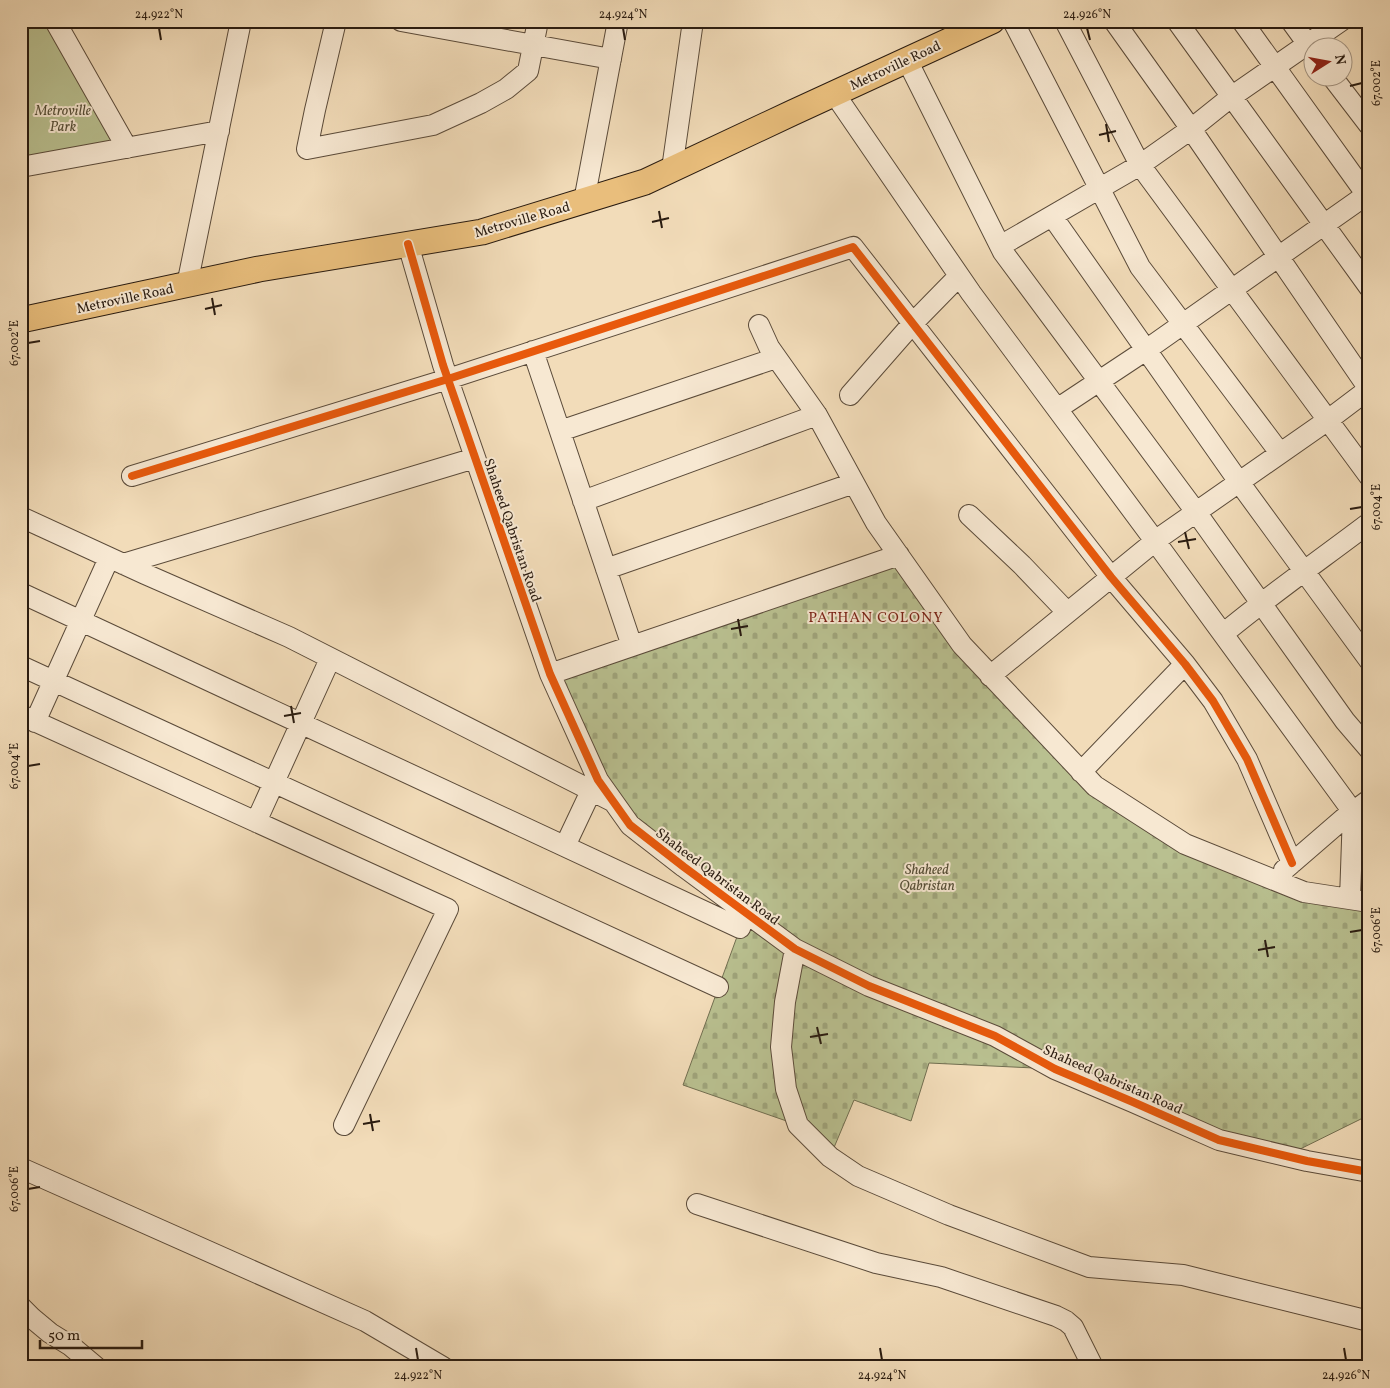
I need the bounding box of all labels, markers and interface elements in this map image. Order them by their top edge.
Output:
text: 24.922°N [135,7,183,23]
text: 24.924°N [599,7,647,23]
text: 24.926°N [1063,7,1111,23]
street label: Metroville Road [847,37,944,96]
north arrow [1302,38,1352,88]
text: N [1329,53,1350,67]
text: 67.002°E [1369,60,1385,106]
park label: Metroville Park [34,102,91,137]
street label: Metroville Road [472,198,572,243]
street label: Metroville Road [75,280,176,319]
text: 67.002°E [7,320,23,366]
street label: Shaheed Qabristan Road [478,456,545,605]
text: 67.004°E [1369,484,1385,530]
district label: PATHAN COLONY [808,608,944,629]
text: 67.004°E [7,743,23,789]
street label: Shaheed Qabristan Road [651,824,783,930]
park label: Shaheed Qabristan [899,861,955,896]
text: 67.006°E [1369,907,1385,953]
street label: Shaheed Qabristan Road [1040,1041,1185,1120]
text: 67.006°E [7,1166,23,1212]
scale bar [40,1318,142,1350]
text: 50 m [48,1326,80,1347]
text: 24.922°N [394,1368,442,1384]
text: 24.924°N [858,1368,906,1384]
text: 24.926°N [1322,1368,1370,1384]

